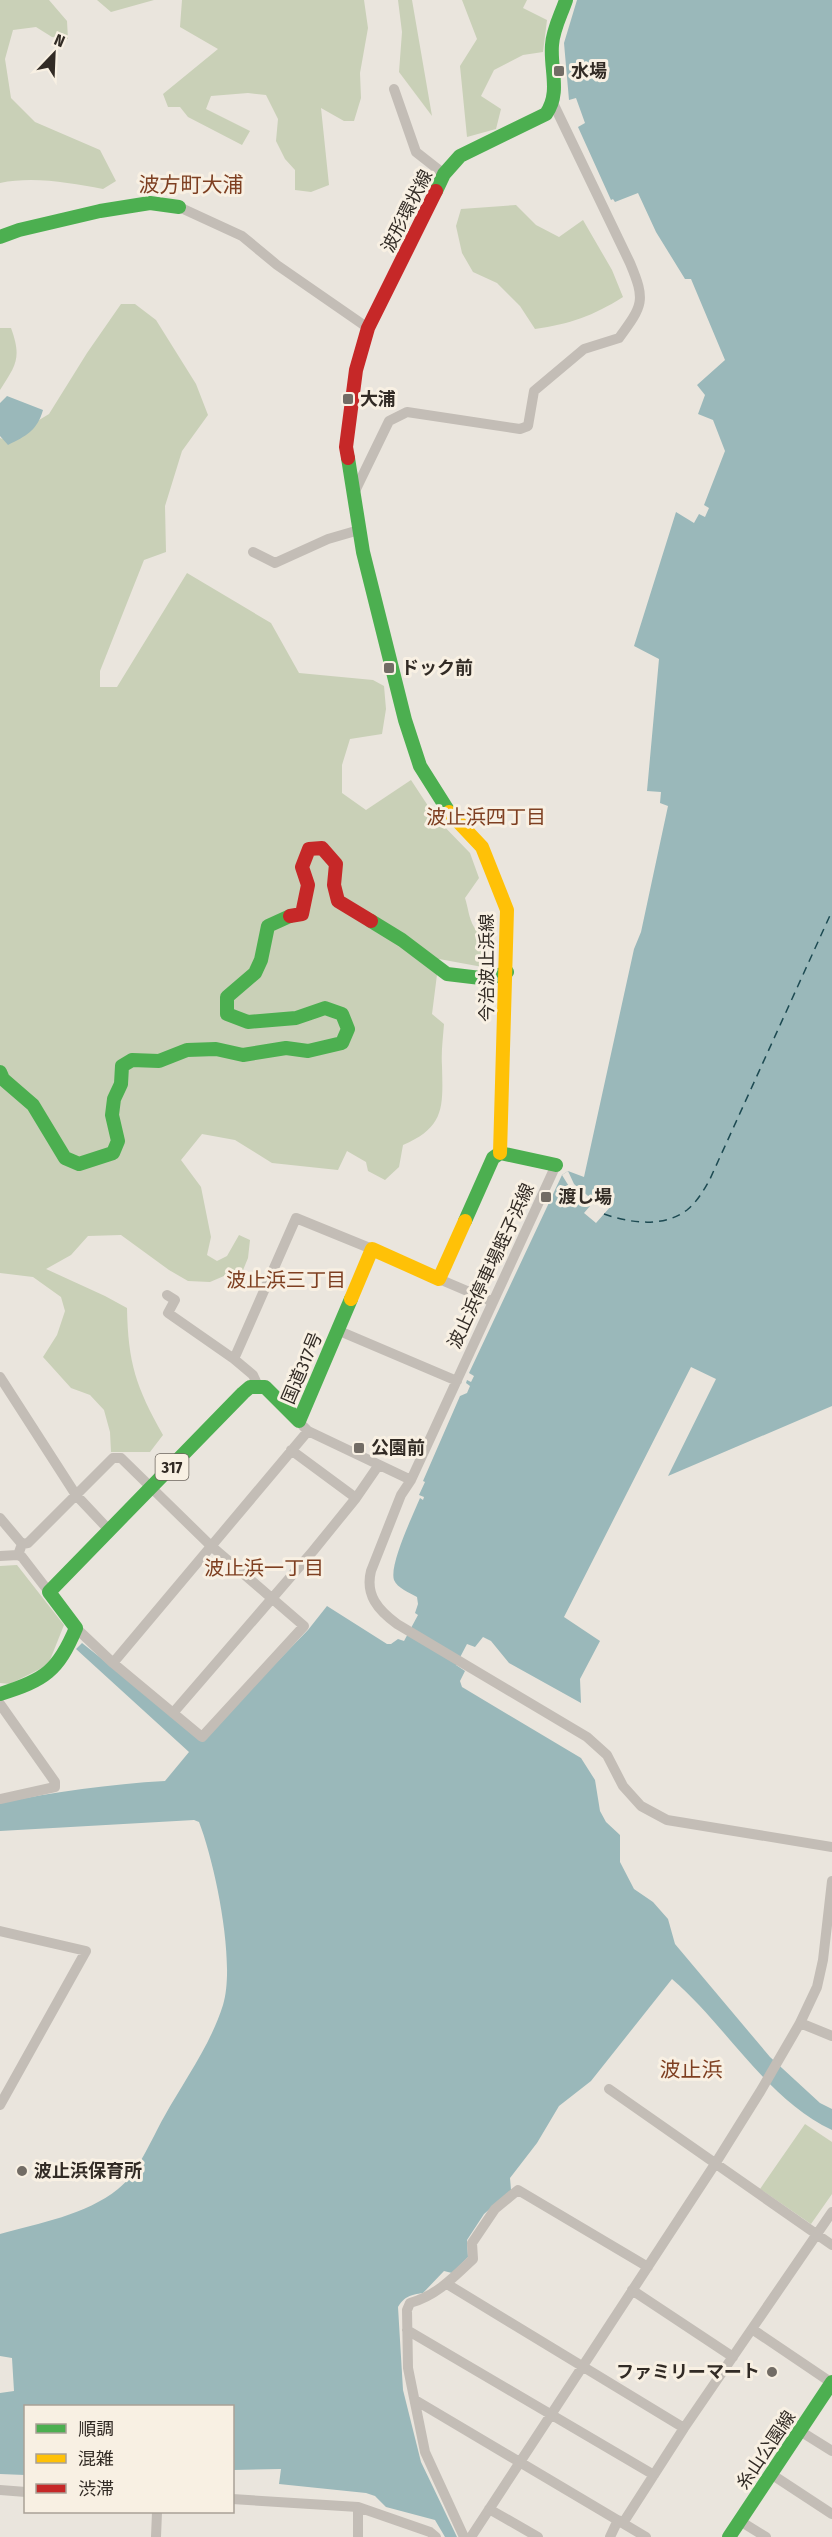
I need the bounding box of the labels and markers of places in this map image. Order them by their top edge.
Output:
place label: 水場 [571,60,607,82]
marker: 水場 [552,64,566,78]
place label: 大浦 [360,388,396,410]
marker: 大浦 [341,392,355,406]
place label: ドック前 [401,657,473,679]
marker: ドック前 [382,661,396,675]
place label: 渡し場 [558,1186,612,1208]
marker: 渡し場 [539,1190,553,1204]
place label: 公園前 [371,1437,425,1459]
marker: 公園前 [352,1441,366,1455]
place label: 波止浜保育所 [34,2160,142,2182]
marker: 波止浜保育所 [15,2164,29,2178]
place label: ファミリーマート [616,2361,760,2383]
marker: ファミリーマート [765,2365,779,2379]

